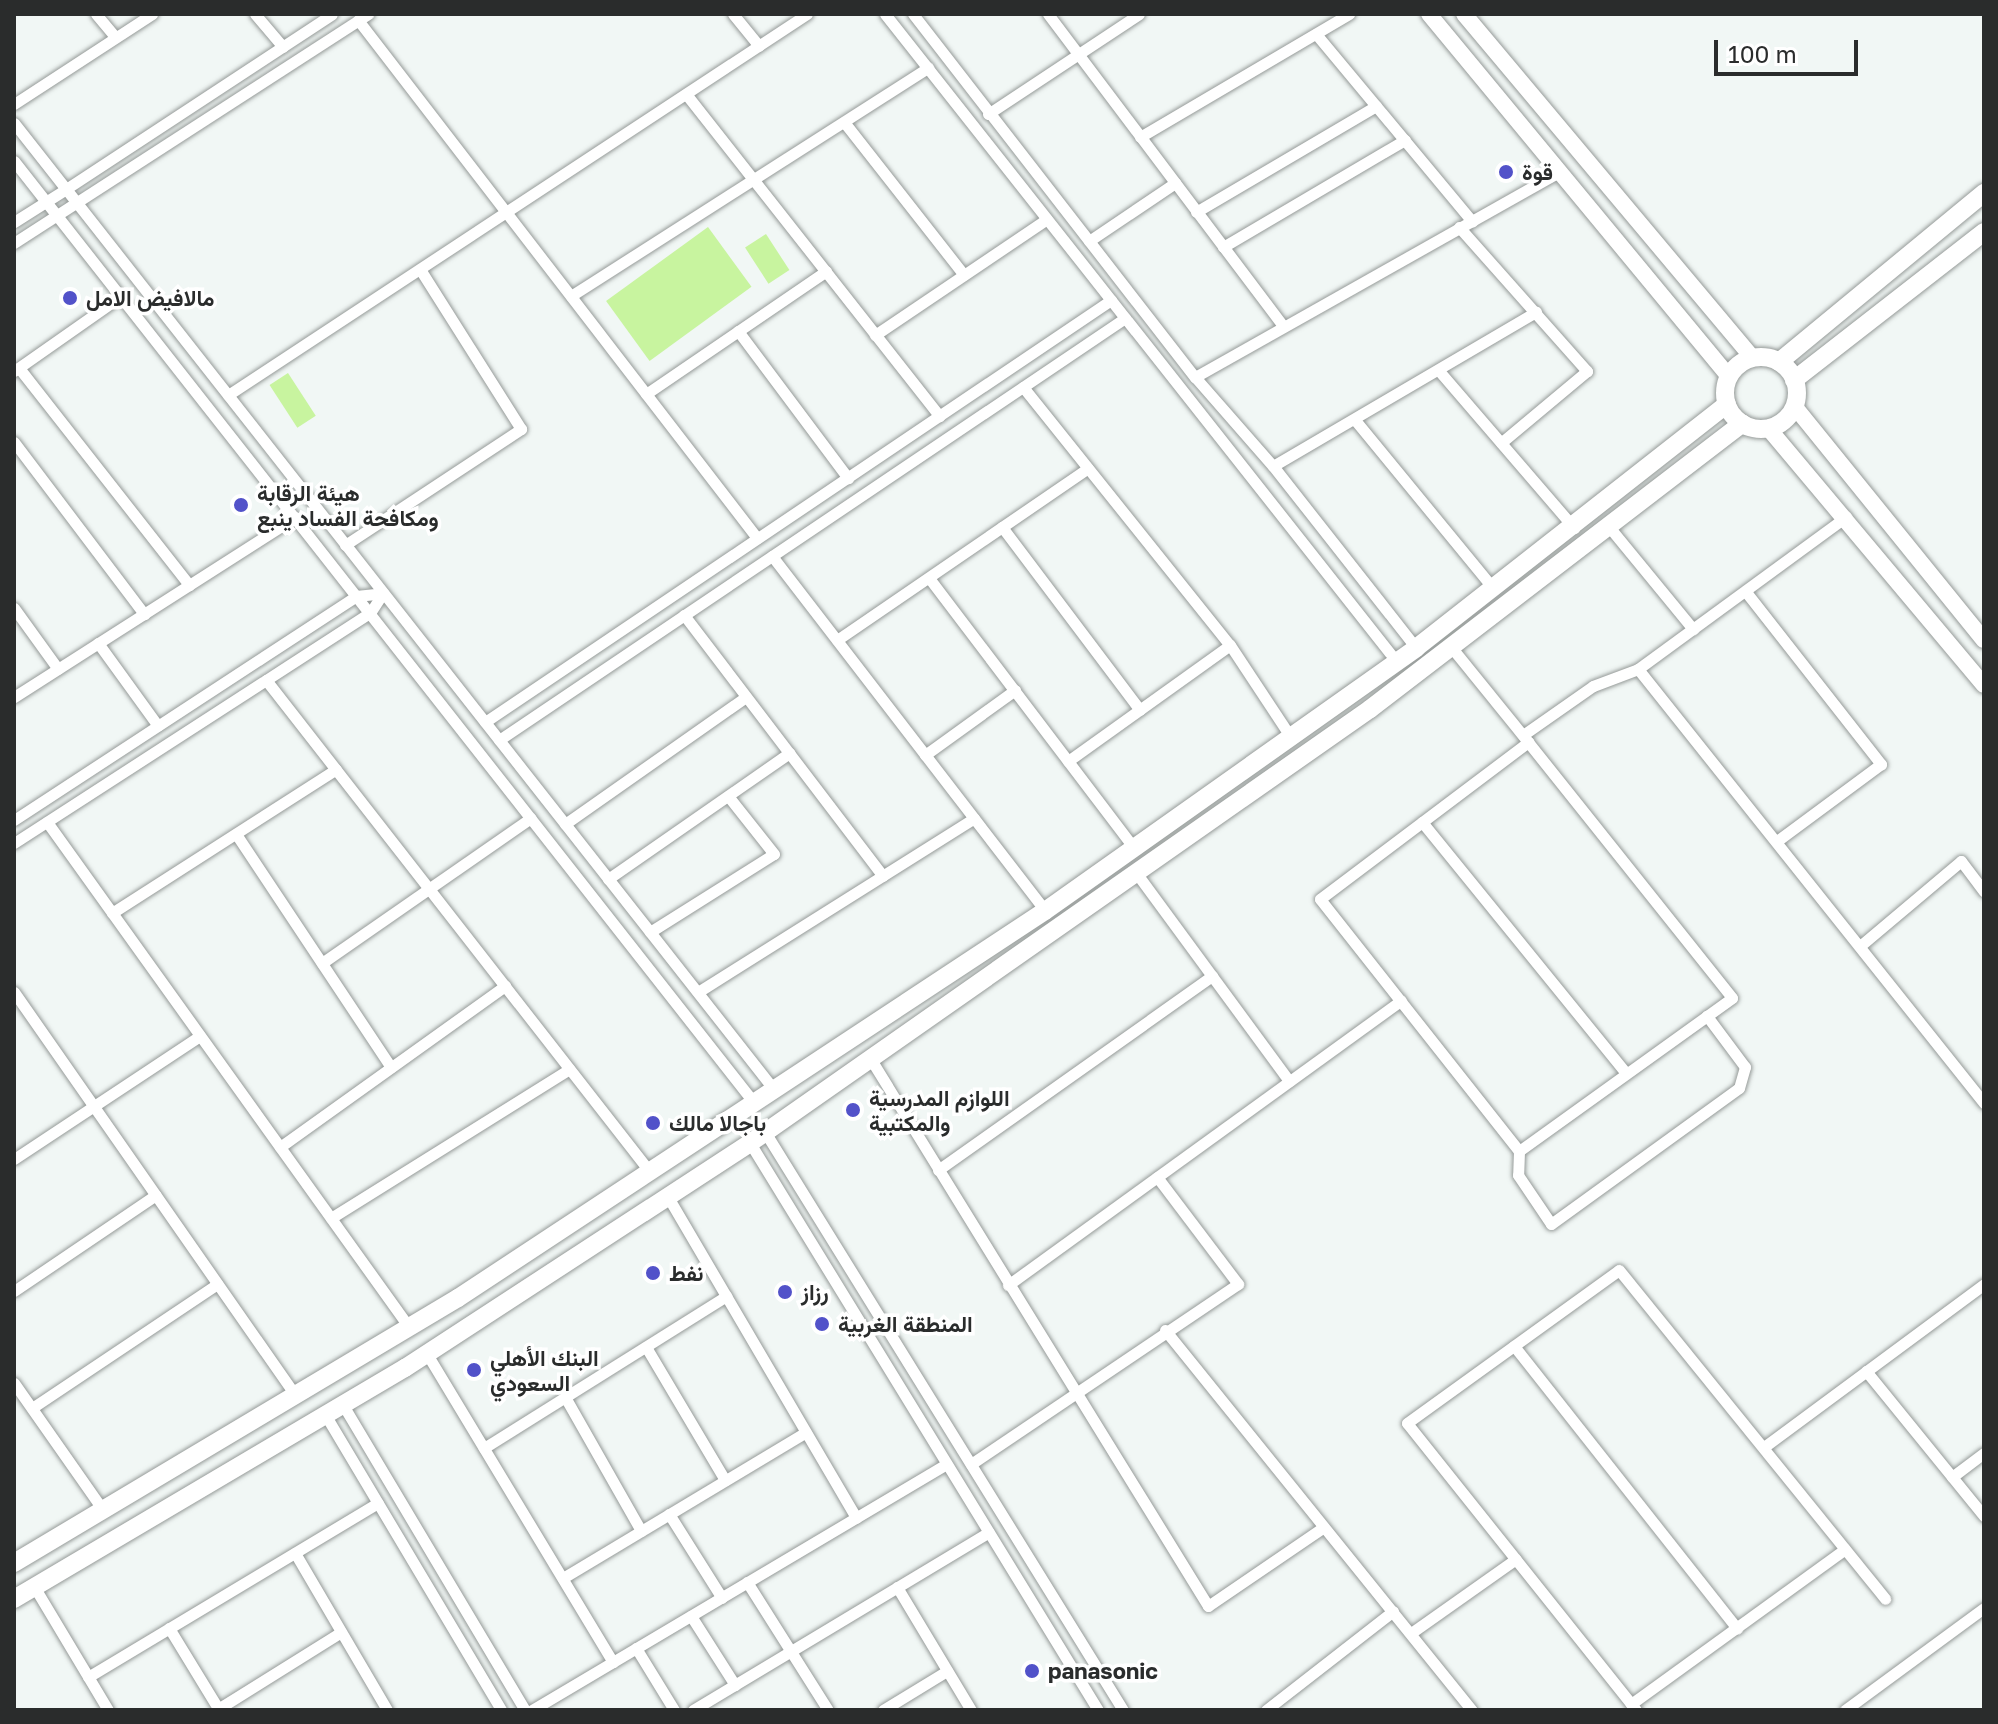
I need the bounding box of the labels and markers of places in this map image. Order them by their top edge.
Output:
place label: قوة [1522,159,1553,185]
marker: قوة [1497,163,1515,181]
place label: مالافيض الامل [86,285,215,311]
marker: مالافيض الامل [61,289,79,307]
place label: هيئة الرقابة ومكافحة الفساد ينبع [257,479,439,530]
marker: هيئة الرقابة ومكافحة الفساد ينبع [232,496,250,514]
place label: اللوازم المدرسية والمكتبية [869,1084,1010,1136]
marker: اللوازم المدرسية والمكتبية [844,1101,862,1119]
place label: باجالا مالك [669,1110,766,1136]
marker: باجالا مالك [644,1114,662,1132]
place label: نفط [669,1260,703,1286]
marker: نفط [644,1264,662,1282]
place label: رزاز [801,1279,829,1305]
marker: رزاز [776,1283,794,1301]
place label: المنطقة الغربية [838,1311,973,1337]
marker: المنطقة الغربية [813,1315,831,1333]
place label: البنك الأهلي السعودي [490,1344,599,1396]
marker: البنك الأهلي السعودي [465,1361,483,1379]
place label: panasonic [1048,1658,1158,1684]
marker: panasonic [1023,1662,1041,1680]

